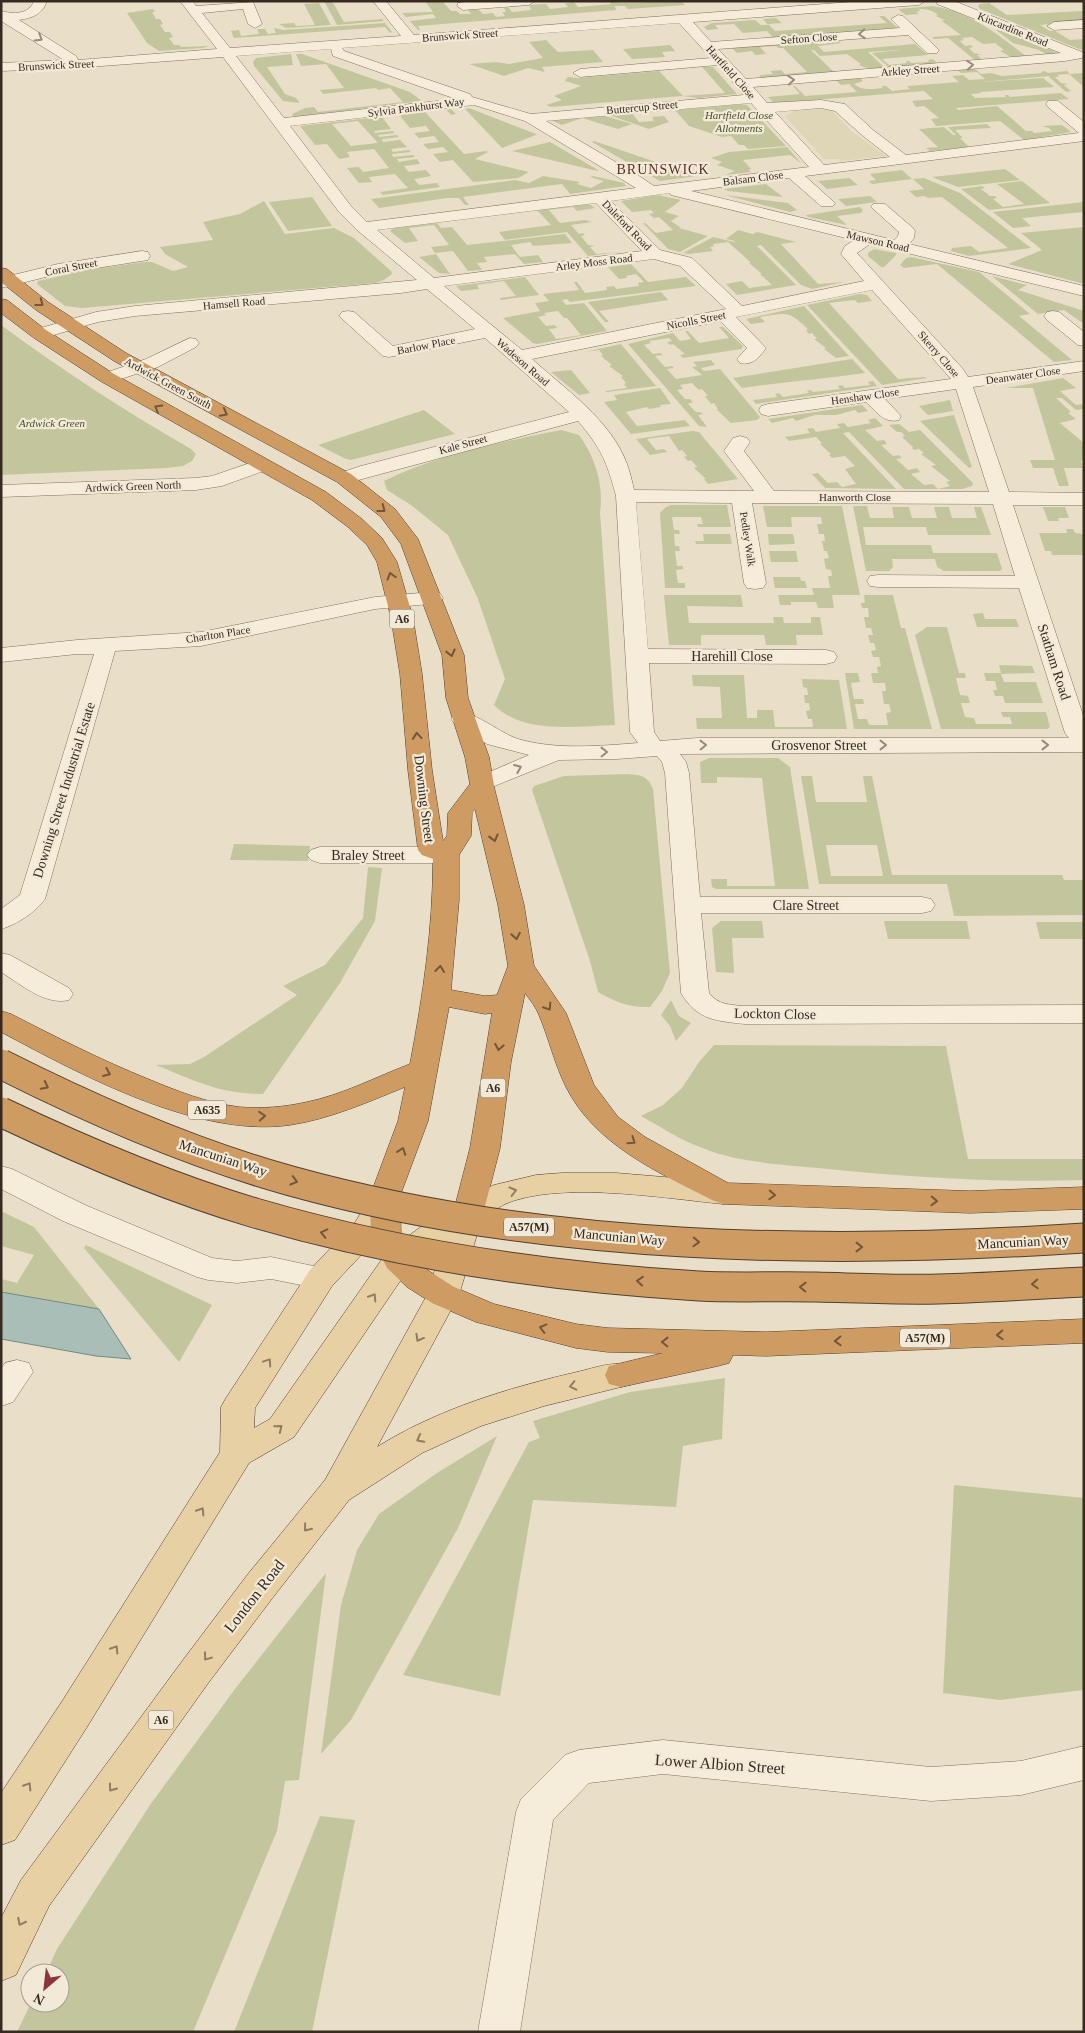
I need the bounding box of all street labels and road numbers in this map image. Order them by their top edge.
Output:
street label: Kincardine Road [976,9,1050,49]
street label: Brunswick Street [422,26,498,44]
street label: Sefton Close [780,30,838,46]
street label: Hartfield Close [704,43,758,101]
street label: Brunswick Street [18,57,94,73]
street label: Arkley Street [880,62,940,78]
street label: Sylvia Pankhurst Way [367,95,466,119]
street label: Buttercup Street [606,98,678,116]
street label: Balsam Close [722,168,784,188]
street label: Daleford Road [600,197,654,253]
street label: Mawson Road [846,228,911,254]
street label: Arley Moss Road [555,251,634,273]
street label: Coral Street [44,256,98,278]
street label: Hamsell Road [202,294,266,312]
street label: Nicolls Street [665,308,727,332]
street label: Skerry Close [916,329,962,380]
street label: Barlow Place [396,333,456,357]
street label: Wadeson Road [494,336,552,389]
street label: Ardwick Green South [123,355,214,411]
street label: Deanwater Close [985,364,1061,386]
street label: Henshaw Close [830,385,900,407]
street label: Kale Street [438,432,488,456]
street label: Ardwick Green North [85,478,182,494]
street label: Hanworth Close [819,491,891,503]
street label: Pedley Walk [738,511,758,568]
road number: A6 [390,610,414,628]
street label: Statham Road [1035,622,1073,702]
street label: Charlton Place [185,623,251,645]
street label: Harehill Close [691,649,773,664]
street label: Downing Street Industrial Estate [30,700,98,880]
street label: Grosvenor Street [771,738,867,753]
street label: Downing Street [411,754,437,844]
street label: Braley Street [331,848,405,863]
street label: Clare Street [773,898,839,913]
street label: Lockton Close [734,1006,816,1022]
road number: A6 [480,1078,506,1098]
road number: A635 [188,1100,226,1120]
street label: Mancunian Way [177,1137,269,1179]
road number: A57(M) [504,1218,554,1236]
street label: Mancunian Way [573,1226,665,1248]
street label: Mancunian Way [977,1232,1069,1252]
road number: A57(M) [900,1329,950,1348]
street label: London Road [220,1556,288,1636]
road number: A6 [148,1710,174,1730]
street label: Lower Albion Street [654,1751,786,1777]

